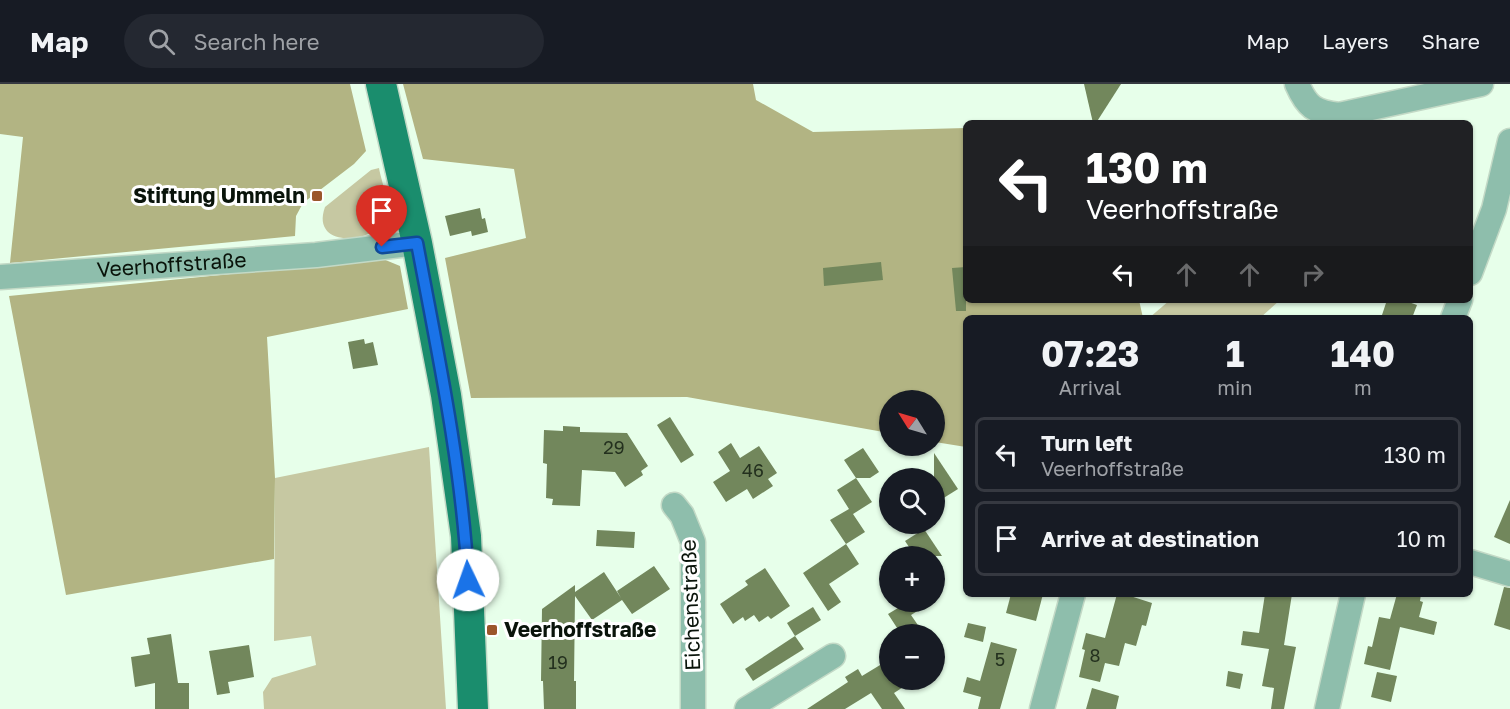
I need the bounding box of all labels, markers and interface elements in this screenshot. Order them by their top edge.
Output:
search box [124,14,544,68]
text: Map [30,25,88,58]
icon: search [145,25,178,58]
text: Search here [193,28,319,55]
text: Map [1246,28,1289,54]
text: Layers [1322,28,1389,54]
text: Share [1422,28,1480,54]
text: 130 m [1086,142,1208,192]
icon: left [987,144,1065,222]
place label: Stiftung Ummeln [133,182,305,208]
pin [356,185,407,247]
marker: Stiftung Ummeln [310,189,324,203]
text: Veerhoffstraße [1086,193,1279,225]
icon: arrive [365,194,398,227]
street label: Veerhoffstraße [96,246,247,282]
icon: left [1107,258,1140,291]
icon: ahead [1170,258,1203,291]
icon: ahead [1233,258,1266,291]
icon: right [1296,258,1329,291]
text: 07:23 [1041,332,1139,375]
text: 1 [1226,332,1244,375]
text: 140 [1331,332,1395,375]
text: Arrival [1059,375,1121,399]
text: min [1217,375,1253,399]
text: m [1354,375,1372,399]
north arrow [879,390,945,456]
map controls [879,390,945,690]
text: Turn left [1041,429,1132,456]
house number: 29 [603,436,625,458]
icon: left [990,438,1023,471]
text: 130 m [1384,441,1446,468]
text: Veerhoffstraße [1041,456,1184,480]
house number: 46 [742,459,764,481]
button: search [879,468,945,534]
icon: arrive [990,522,1023,555]
text: Arrive at destination [1041,525,1259,552]
text: 10 m [1397,525,1446,552]
street label: Eichenstraße [675,539,705,671]
button: + [879,546,945,612]
position arrow [436,548,500,612]
place label: Veerhoffstraße [504,616,656,642]
marker: Veerhoffstraße [485,623,499,637]
button: − [879,624,945,690]
house number: 8 [1090,644,1100,666]
house number: 5 [995,648,1005,670]
house number: 19 [548,651,568,673]

